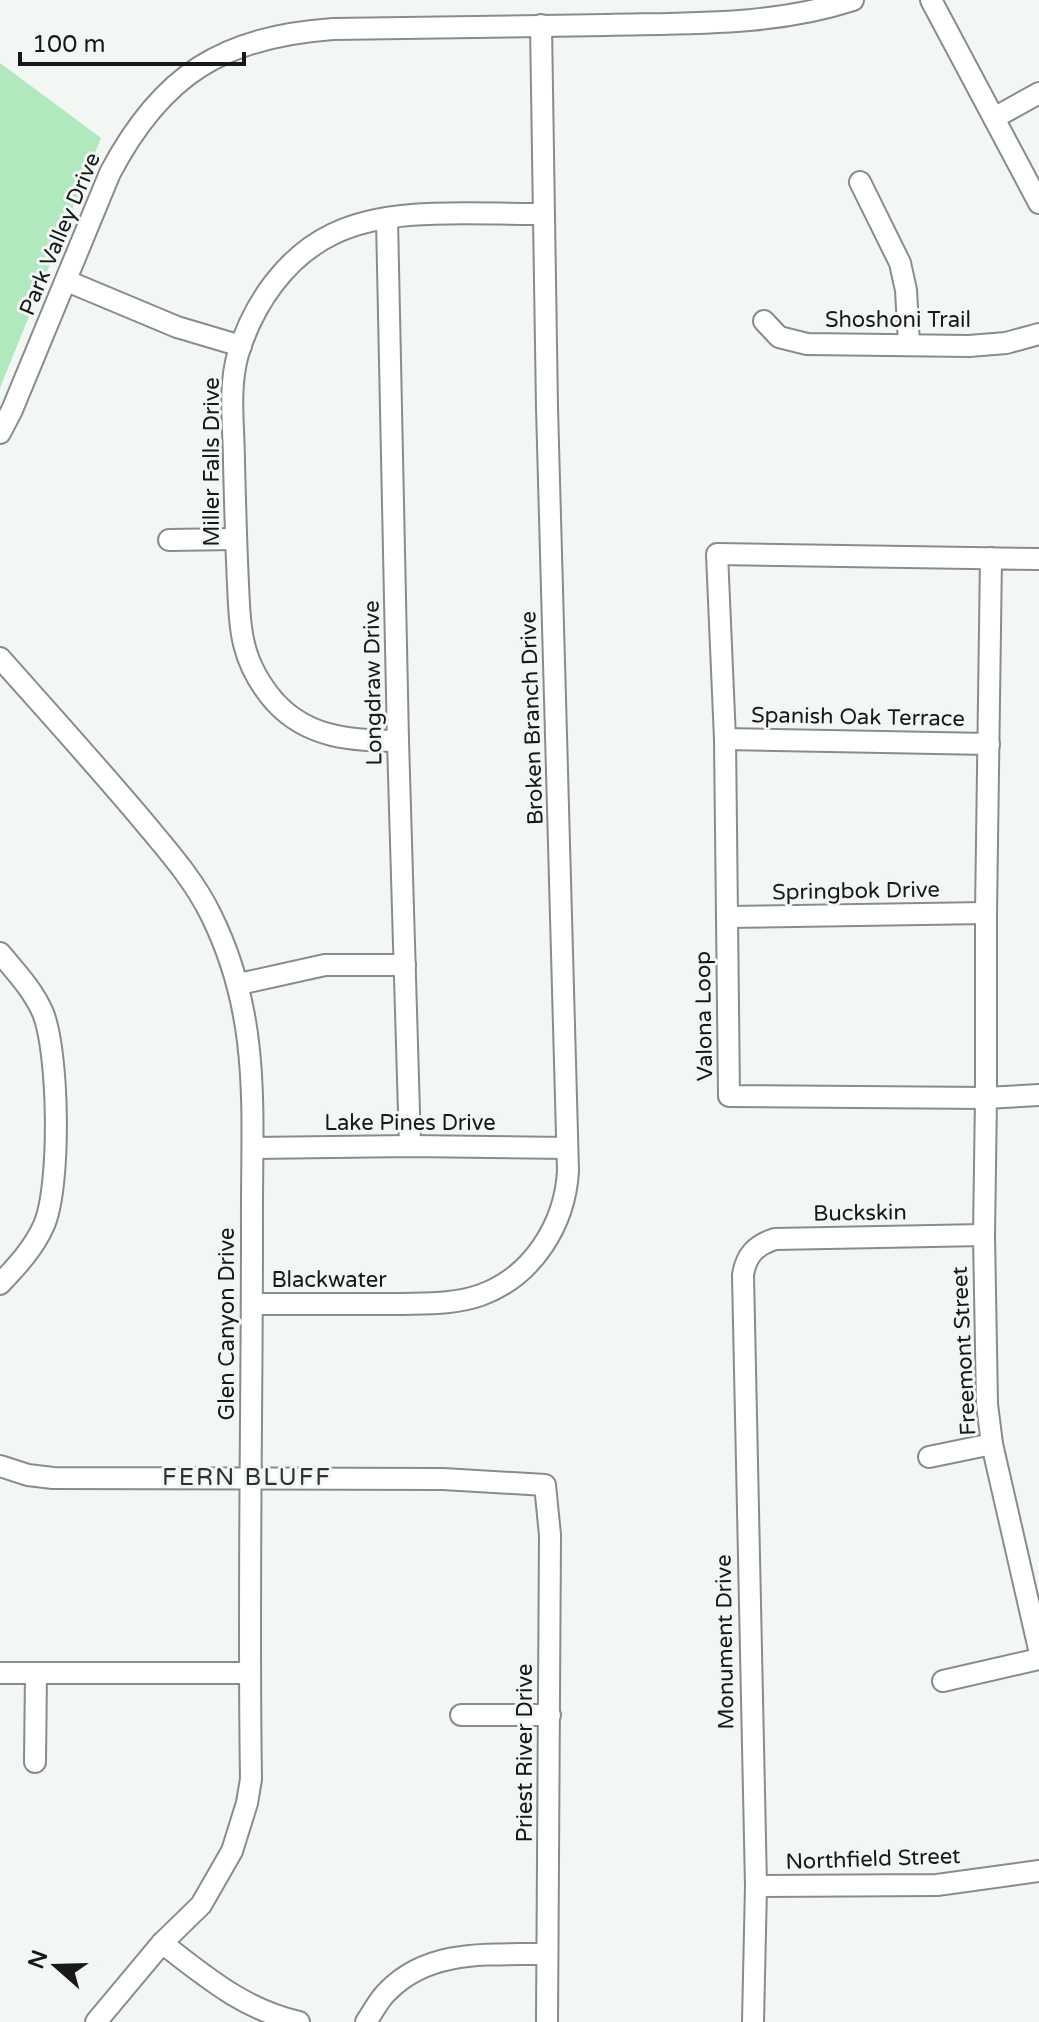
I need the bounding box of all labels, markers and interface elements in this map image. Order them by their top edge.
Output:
scale bar [20,16,244,66]
text: 100 m [32,30,106,59]
street label: Park Valley Drive [14,149,106,319]
street label: Shoshoni Trail [825,307,971,333]
street label: Miller Falls Drive [199,377,225,547]
street label: Longdraw Drive [359,600,387,766]
street label: Broken Branch Drive [515,610,549,826]
street label: Spanish Oak Terrace [751,702,965,732]
street label: Springbok Drive [772,877,940,905]
street label: Valona Loop [690,951,718,1081]
street label: Lake Pines Drive [324,1110,496,1136]
street label: Buckskin [813,1199,907,1227]
street label: Glen Canyon Drive [214,1228,240,1420]
street label: Freemont Street [947,1266,981,1436]
street label: Blackwater [271,1267,387,1293]
district label: FERN BLUFF [162,1463,332,1492]
street label: Monument Drive [710,1554,740,1730]
street label: Priest River Drive [512,1664,538,1843]
street label: Northfield Street [785,1843,961,1875]
north arrow [16,1926,96,2006]
text: N [23,1947,53,1972]

